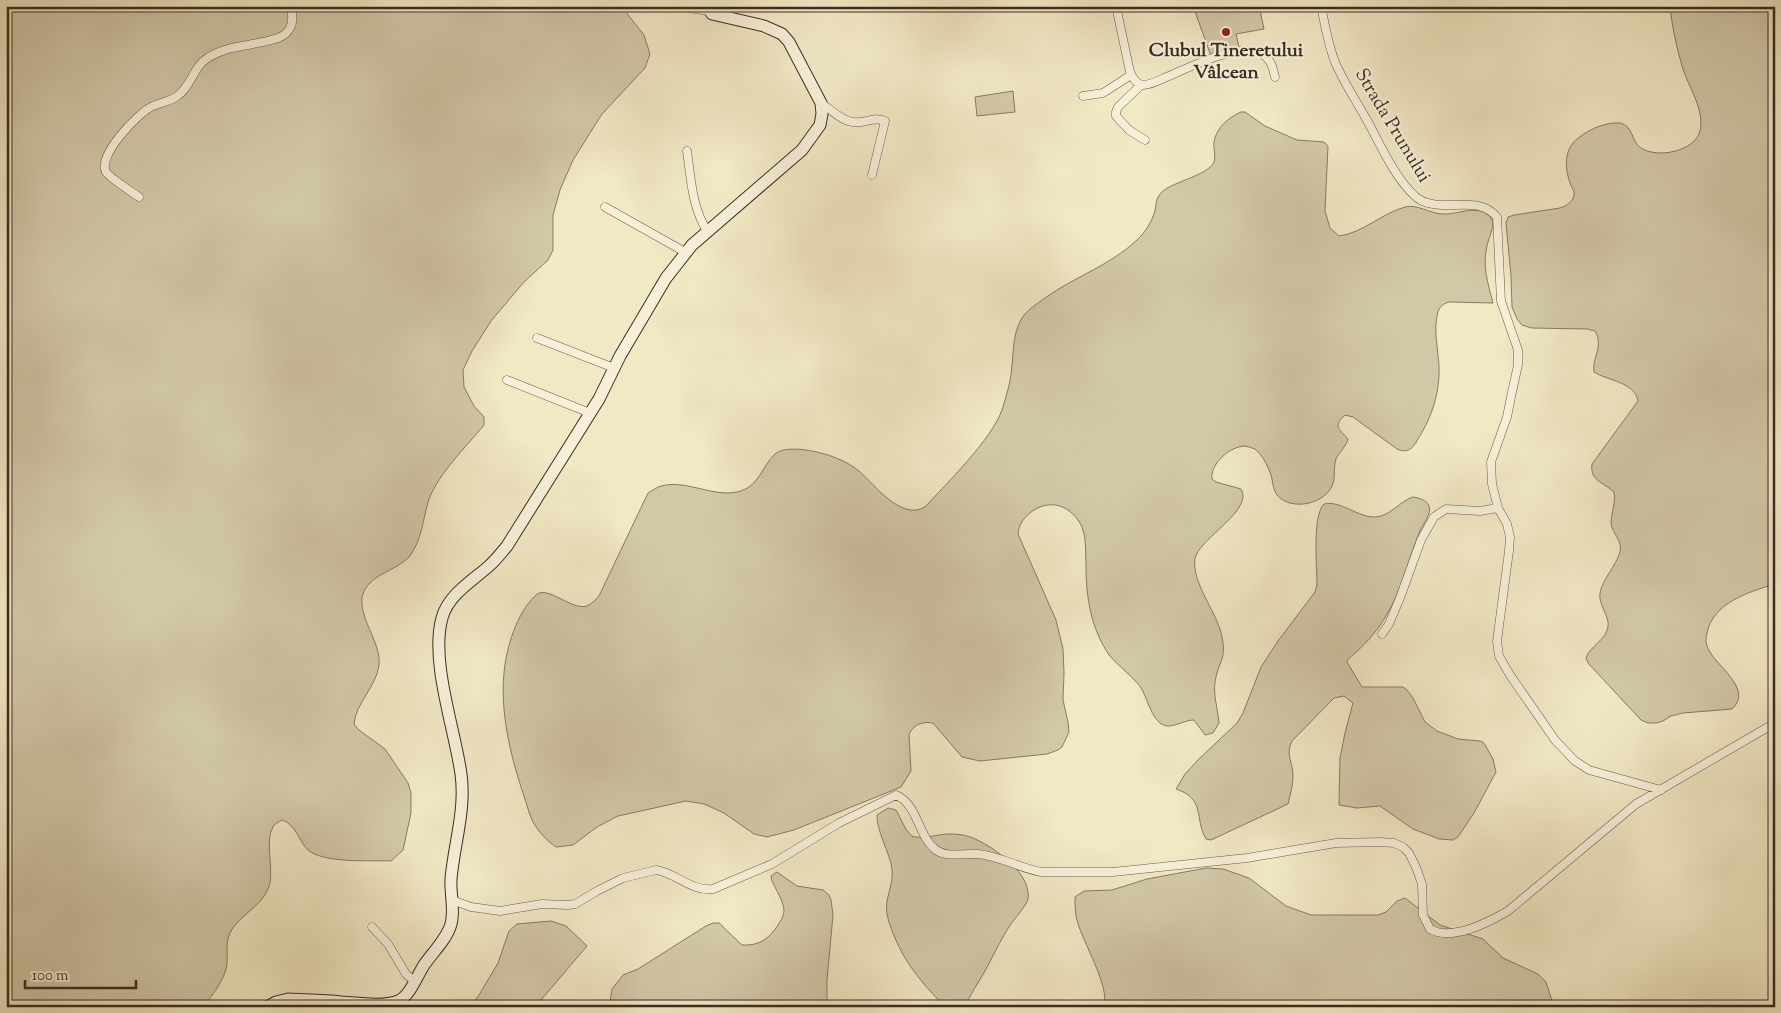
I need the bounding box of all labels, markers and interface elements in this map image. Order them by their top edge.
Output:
marker: Clubul Tineretului Vâlcean [1220,26,1232,38]
place label: Clubul Tineretului Vâlcean [1149,38,1304,87]
street label: Strada Prunului [1347,64,1437,188]
scale bar [25,958,136,990]
text: 100 m [32,966,69,987]

